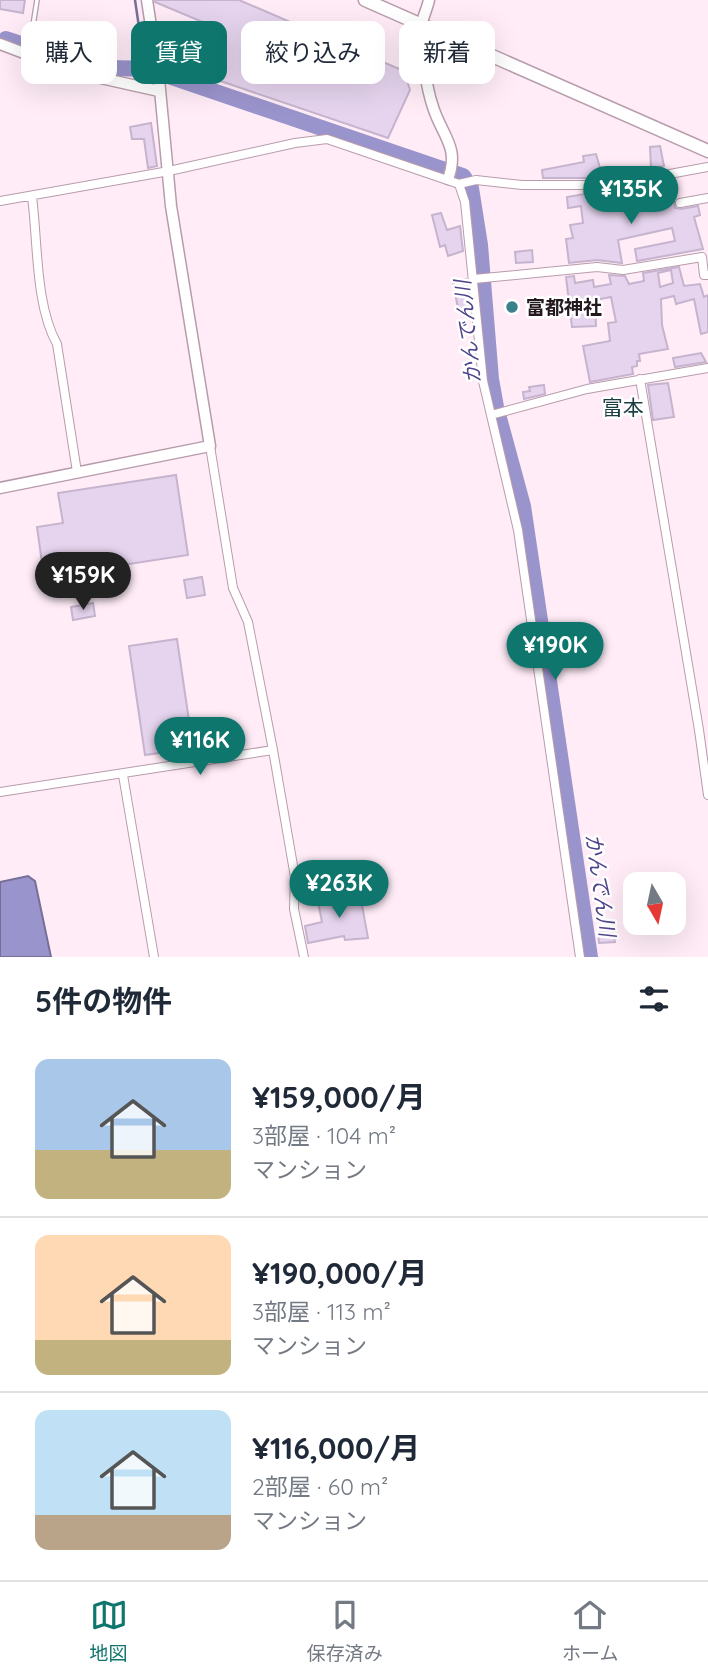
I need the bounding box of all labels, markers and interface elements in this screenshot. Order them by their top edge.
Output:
chip: 購入 [21,21,117,84]
chip: 賃貸 [131,21,227,84]
chip: 絞り込み [241,21,385,84]
chip: 新着 [399,21,495,84]
pin: ¥135K [582,166,680,226]
text: ¥135K [599,174,663,203]
water label: かんでん川 [448,277,485,385]
place label: 富都神社 [526,295,602,319]
marker: 富都神社 [504,299,520,315]
district label: 富本 [602,394,644,420]
pin: ¥159K [34,552,132,612]
text: ¥159K [51,560,115,589]
pin: ¥190K [506,622,604,682]
text: ¥190K [523,630,587,659]
pin: ¥116K [151,718,249,777]
text: ¥116K [170,725,230,754]
water label: かんでん川 [581,832,621,940]
pin: ¥263K [290,860,388,920]
text: ¥263K [306,868,372,897]
north arrow [623,872,686,934]
map controls [623,872,686,935]
icon: filters [635,980,673,1018]
text: 5件の物件 [35,982,172,1020]
text: ¥159,000/月 [252,1078,426,1116]
icon: home [91,1087,175,1171]
text: 3部屋 · 104 m² [252,1121,396,1150]
text: マンション [252,1155,367,1184]
text: ¥190,000/月 [252,1254,428,1292]
icon: home [91,1263,175,1347]
text: 3部屋 · 113 m² [252,1297,391,1326]
text: マンション [252,1331,367,1360]
text: ¥116,000/月 [252,1429,420,1467]
icon: home [91,1438,175,1522]
text: 2部屋 · 60 m² [252,1472,388,1501]
text: マンション [252,1506,367,1535]
tab: 地図 [90,1596,128,1665]
tab: 保存済み [307,1596,383,1665]
tab: ホーム [562,1596,618,1665]

